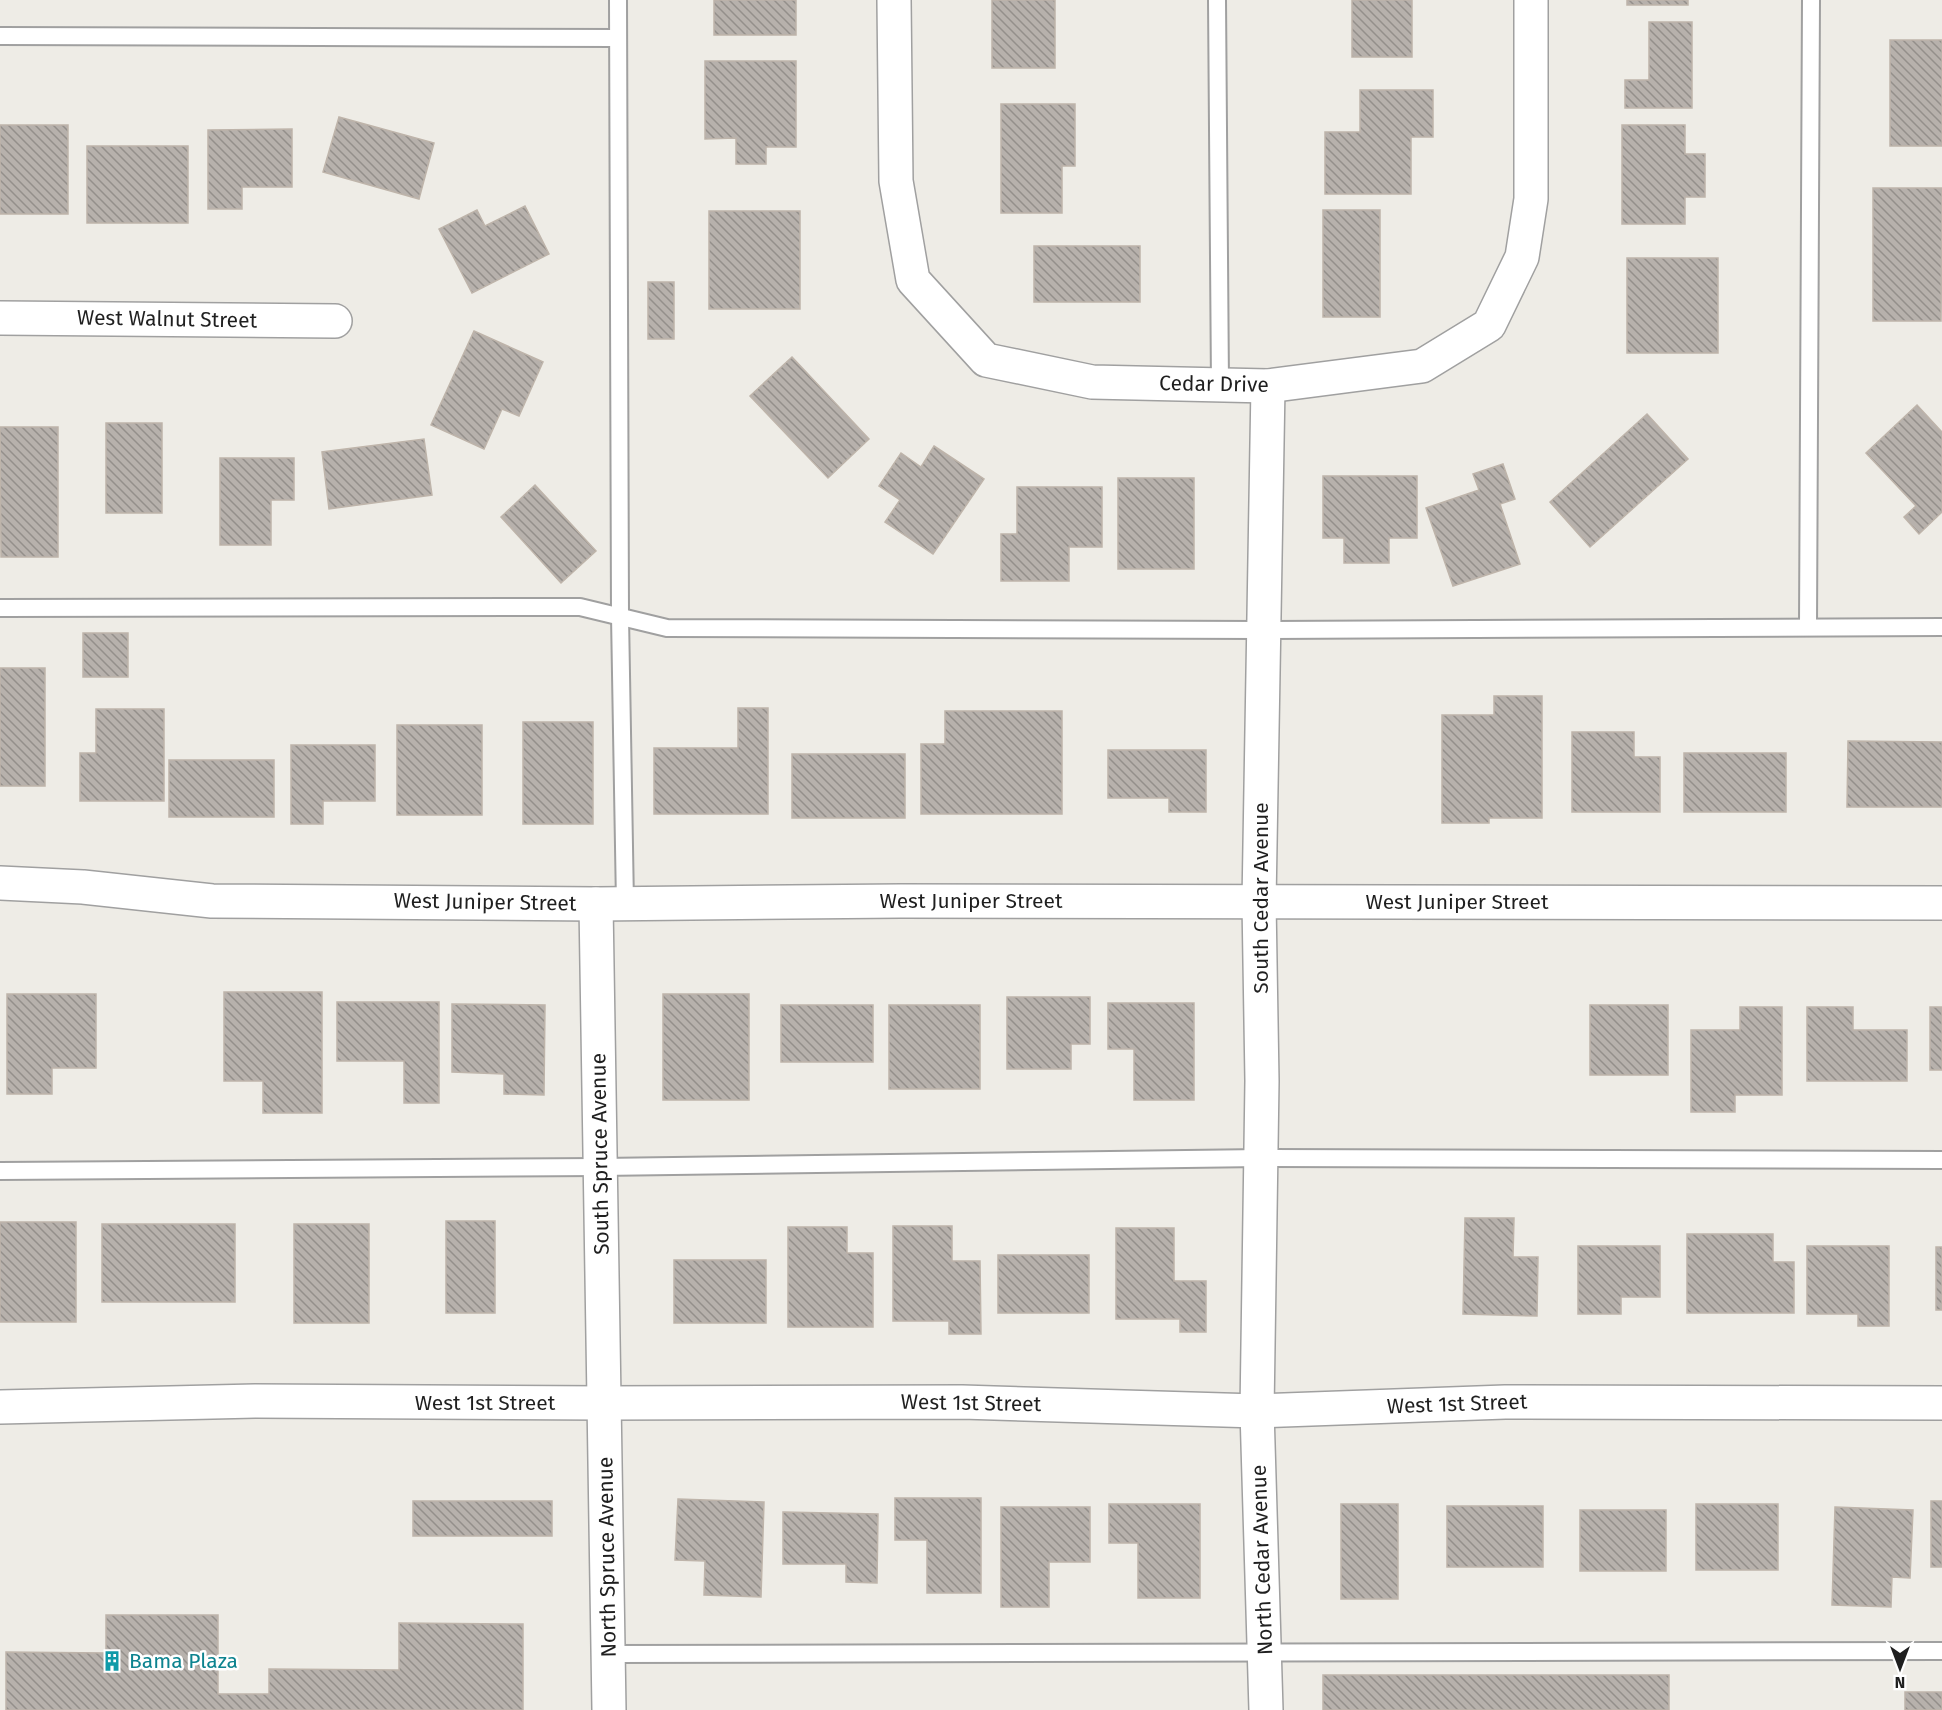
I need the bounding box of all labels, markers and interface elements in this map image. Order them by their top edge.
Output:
street label: West Walnut Street [77,304,258,334]
street label: Cedar Drive [1159,370,1269,398]
street label: South Cedar Avenue [1248,802,1274,994]
street label: West Juniper Street [393,887,577,917]
street label: West Juniper Street [880,888,1063,914]
street label: West Juniper Street [1366,889,1549,915]
street label: South Spruce Avenue [585,1053,615,1255]
street label: West 1st Street [901,1389,1042,1417]
street label: West 1st Street [1386,1389,1528,1419]
street label: West 1st Street [415,1390,556,1416]
street label: North Spruce Avenue [592,1456,622,1658]
street label: North Cedar Avenue [1246,1464,1278,1656]
north arrow [1870,1638,1930,1698]
place label: Bama Plaza [129,1648,238,1674]
building icon: Bama Plaza [100,1649,124,1673]
text: N [1895,1673,1905,1692]

